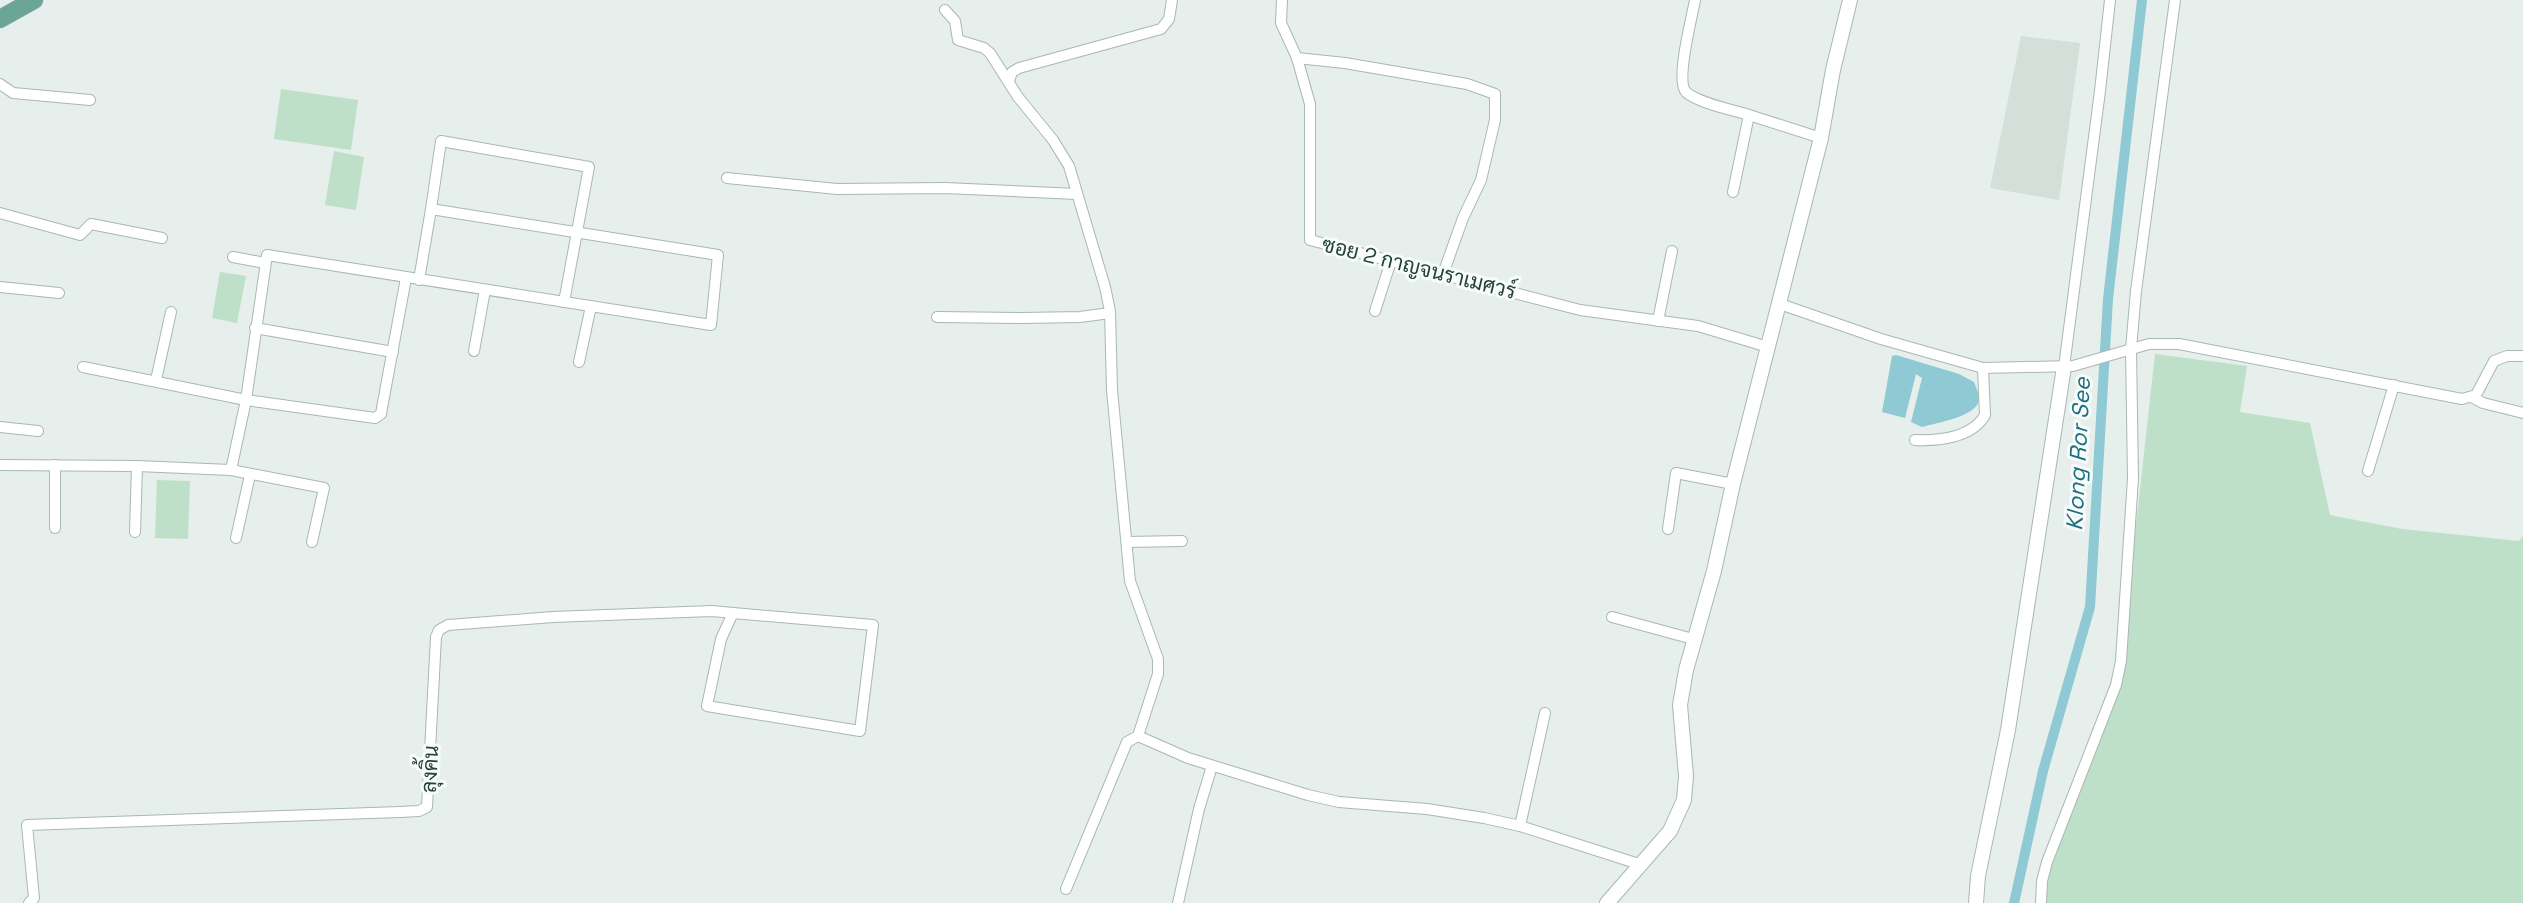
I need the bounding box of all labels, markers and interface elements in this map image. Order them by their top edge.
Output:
street label: ซอย 2 กาญจนราเมศวร์ [1319,230,1519,305]
water label: Klong Ror See [2059,375,2097,531]
street label: ลุงคิ้น [410,744,445,794]

